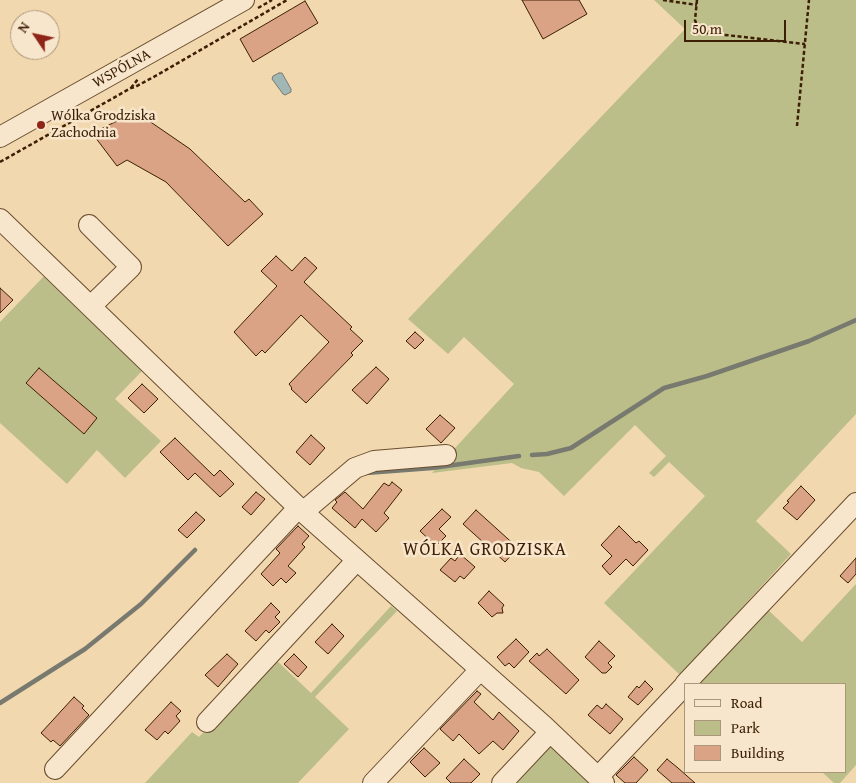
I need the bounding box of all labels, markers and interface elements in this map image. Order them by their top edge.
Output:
north arrow [10,10,60,60]
scale bar [686,10,788,42]
text: N [12,18,34,37]
text: 50 m [692,18,722,39]
street label: WSPÓLNA [90,46,154,92]
place label: Wólka Grodziska Zachodnia [51,107,156,142]
marker: Wólka Grodziska Zachodnia [35,119,47,131]
district label: WÓLKA GRODZISKA [401,539,569,561]
legend [684,683,846,773]
text: Road [731,692,762,713]
text: Park [731,717,760,738]
text: Building [731,742,784,763]

